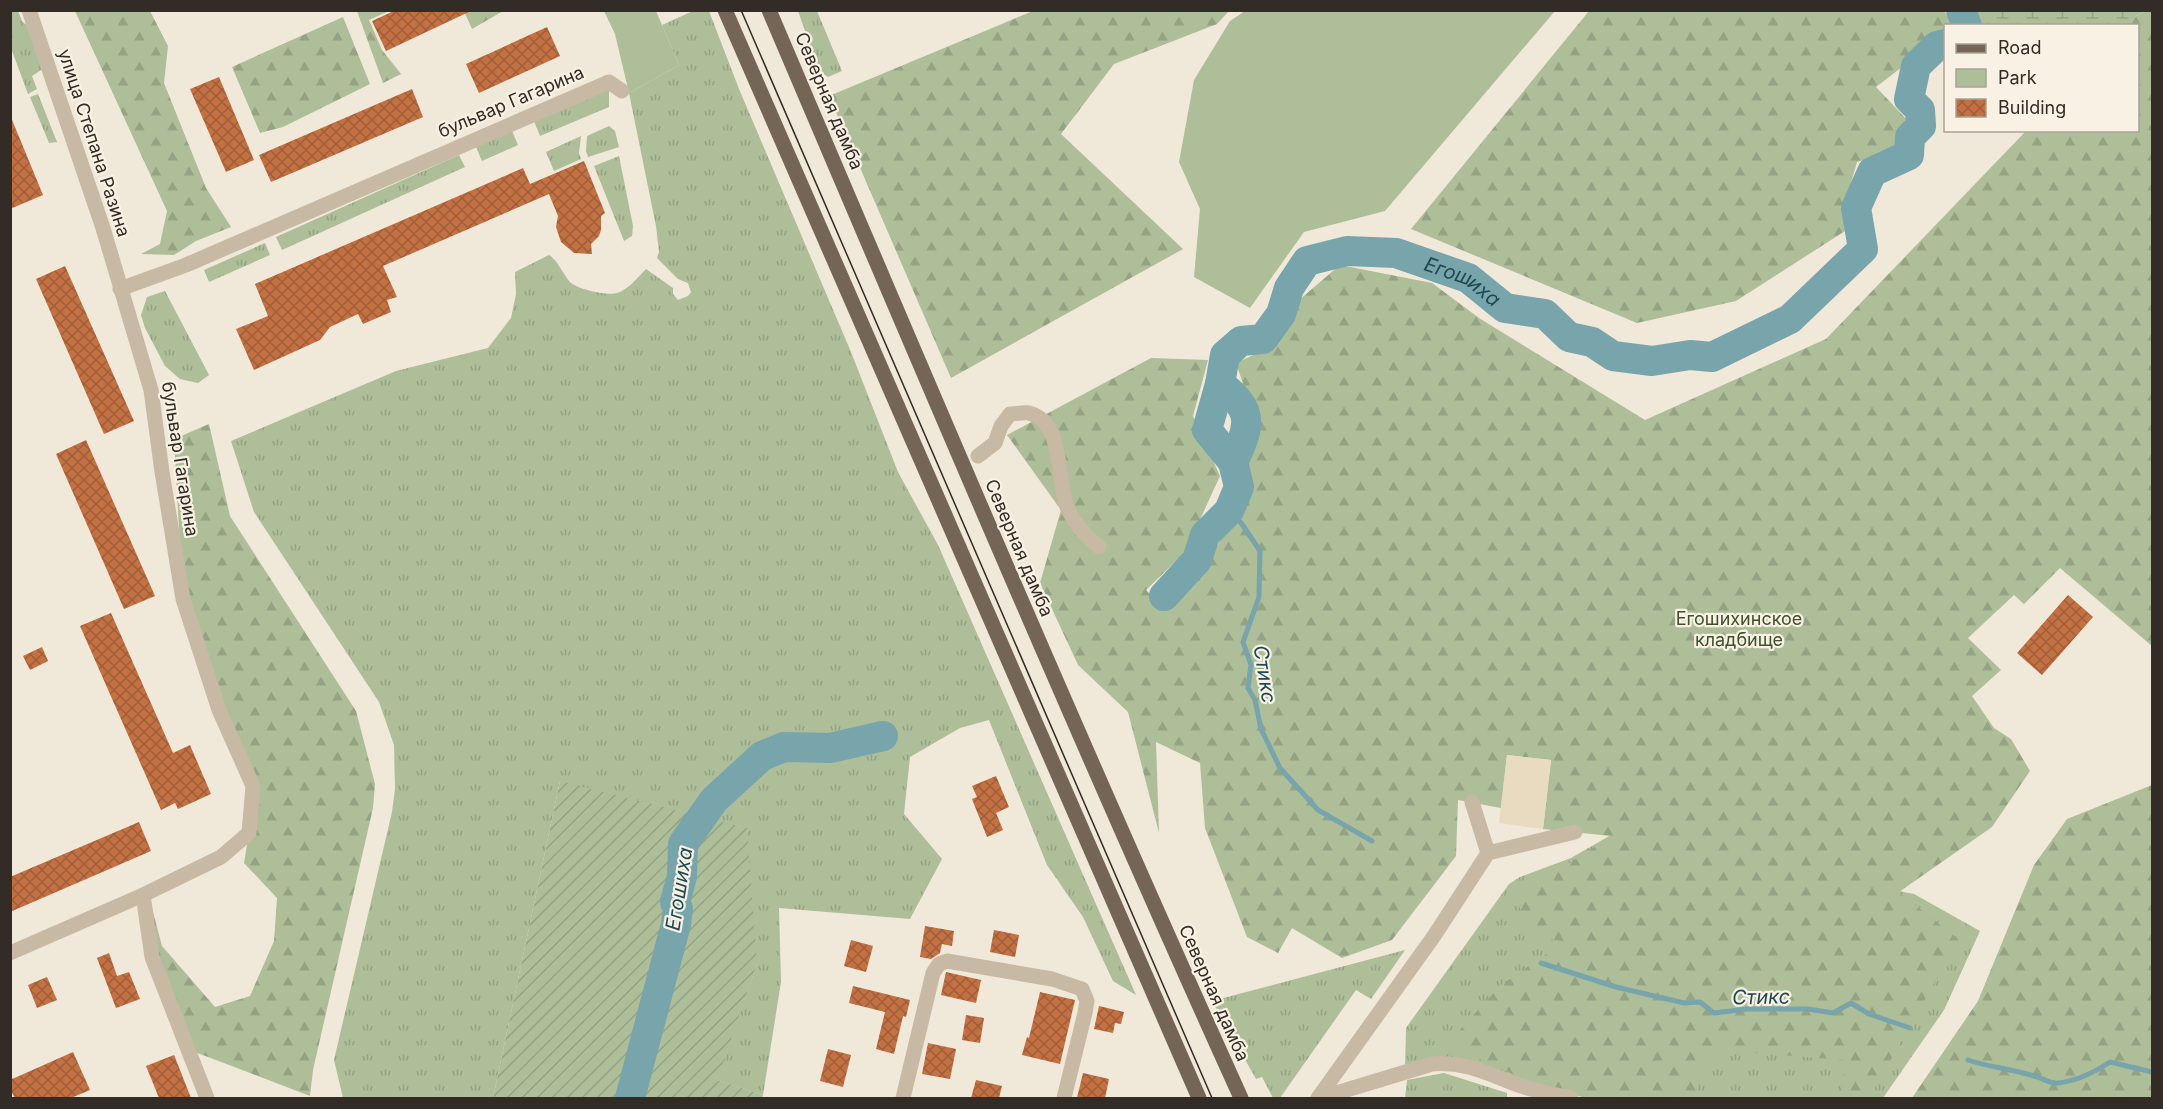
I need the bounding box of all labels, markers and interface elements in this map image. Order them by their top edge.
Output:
legend [1944,24,2139,132]
street label: Северная дамба [791,29,868,173]
text: Road [1998,37,2041,58]
street label: улица Степана Разина [54,46,135,239]
street label: бульвар Гагарина [435,61,587,142]
text: Park [1998,67,2037,88]
text: Building [1998,97,2066,118]
water label: Егошиха [1421,252,1505,312]
street label: бульвар Гагарина [158,380,203,538]
street label: Северная дамба [981,476,1058,620]
park label: Егошихинское кладбище [1676,608,1802,650]
water label: Стикс [1249,644,1281,704]
water label: Егошиха [661,846,697,932]
street label: Северная дамба [1175,921,1254,1064]
water label: Стикс [1732,984,1790,1010]

